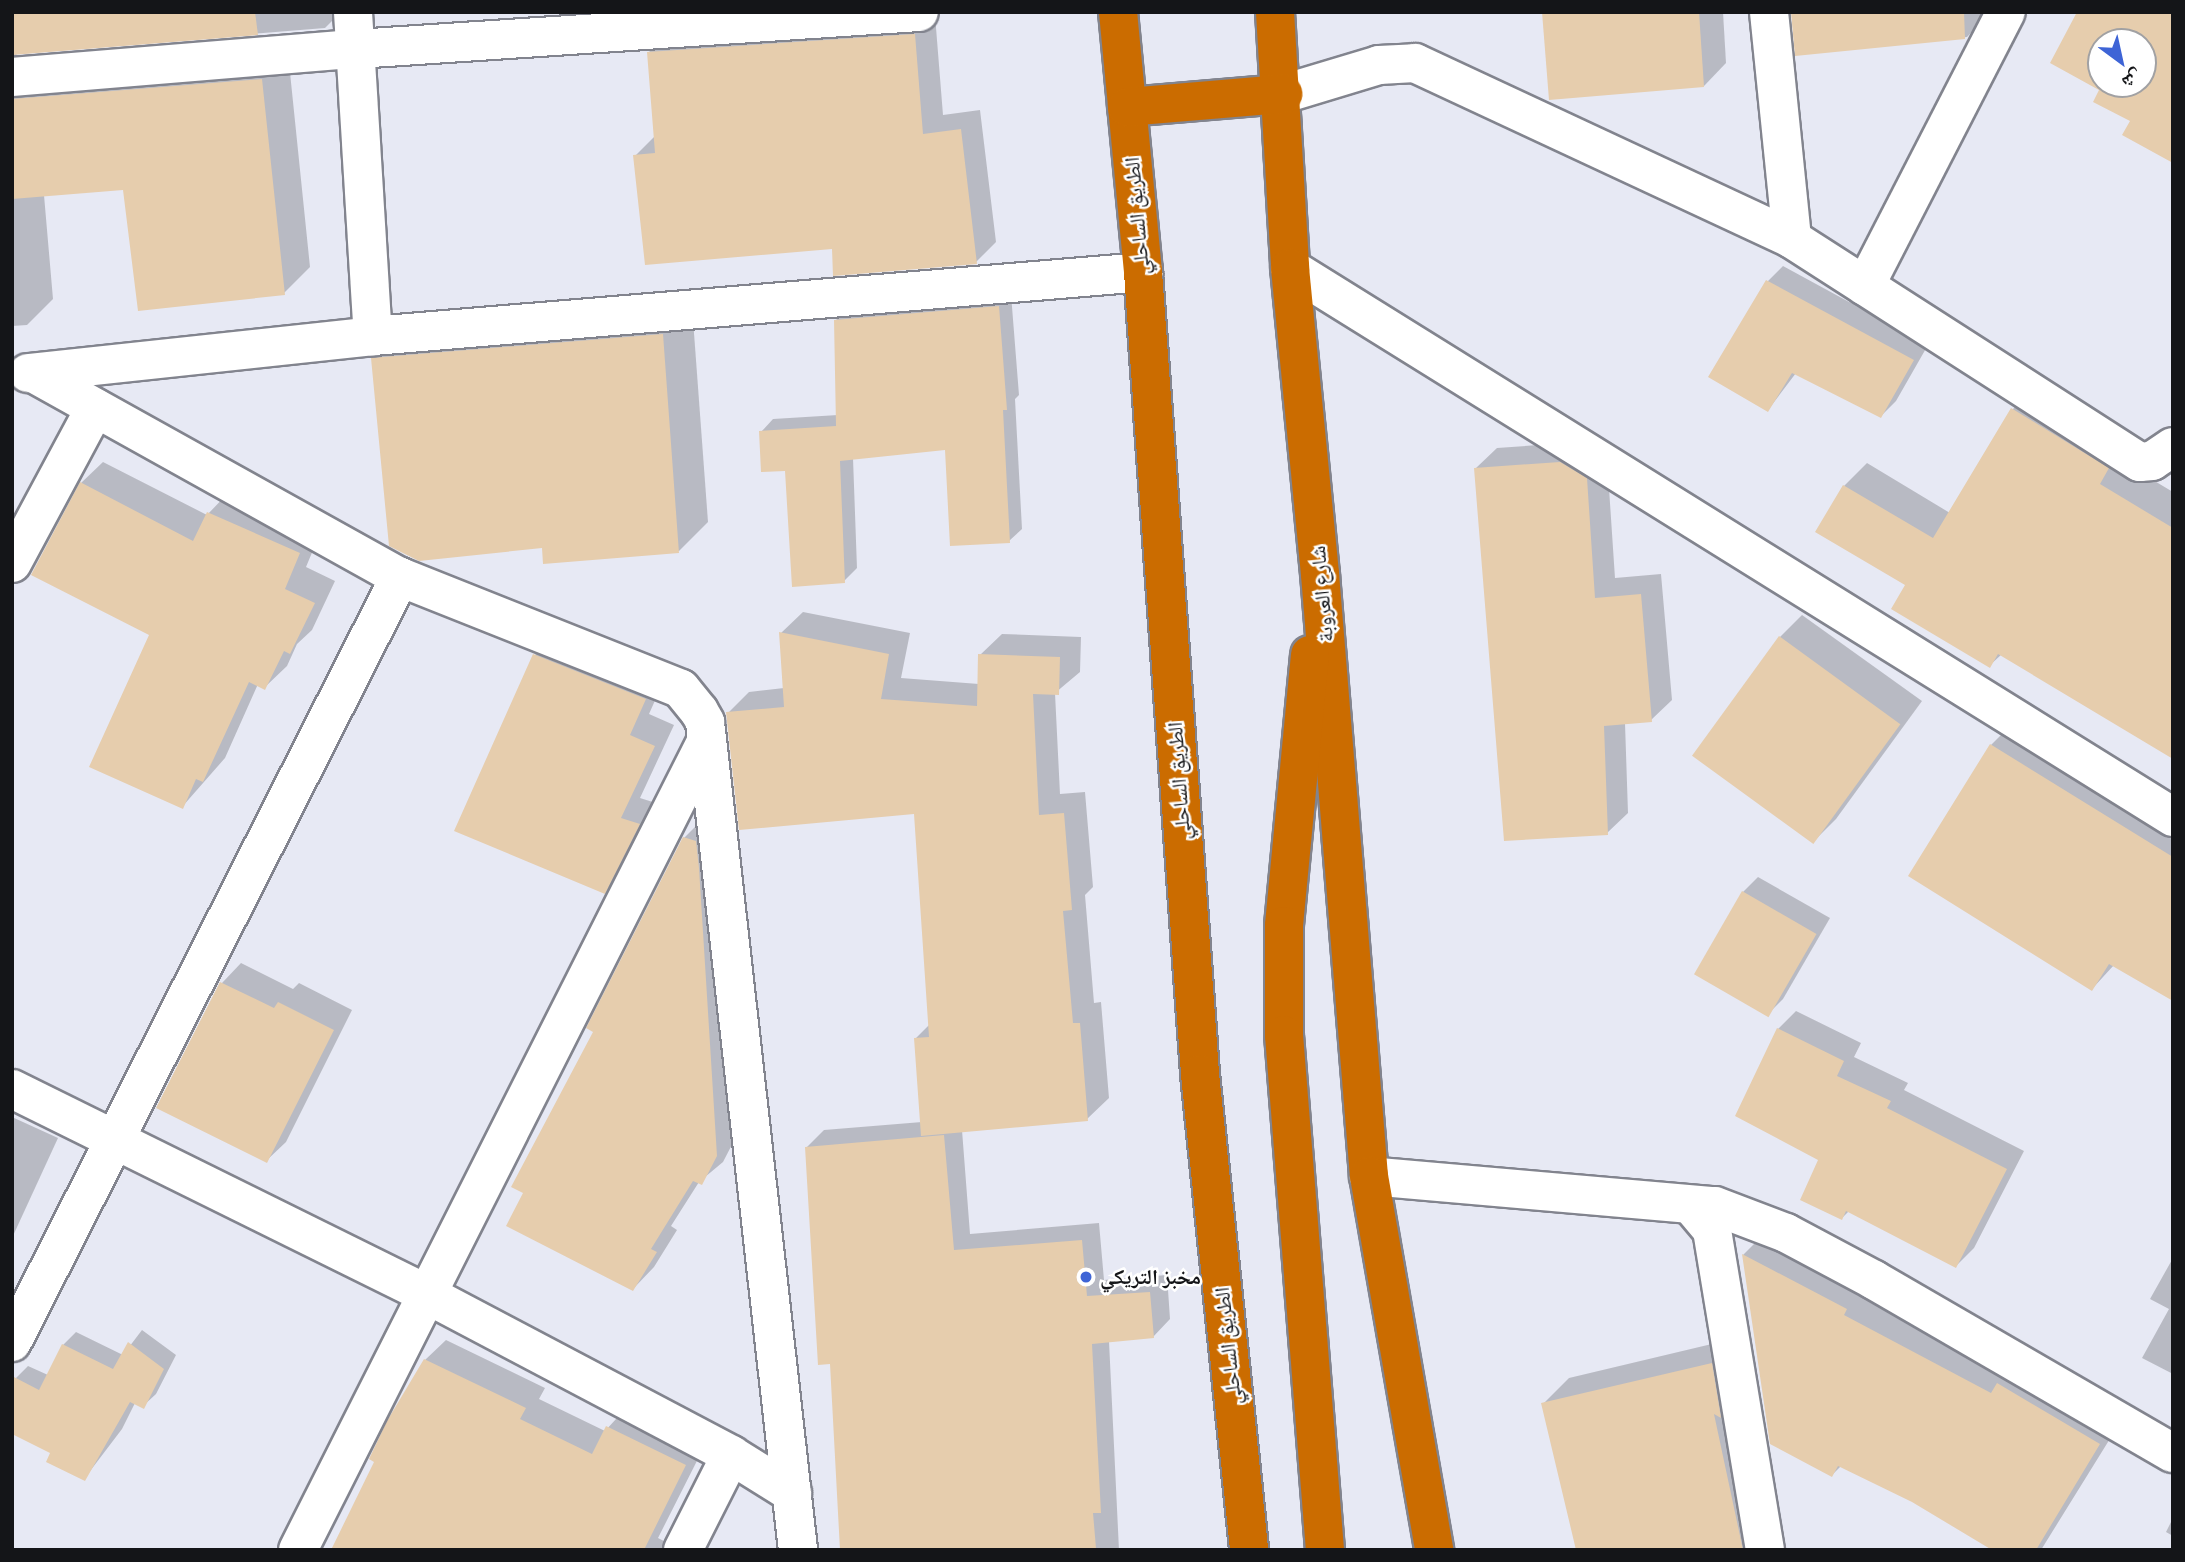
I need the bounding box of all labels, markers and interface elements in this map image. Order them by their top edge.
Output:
north arrow [2087,28,2157,98]
text: ش [2118,64,2147,94]
street label: الطريق الساحلي [1119,156,1155,276]
street label: شارع العروبة [1305,545,1339,643]
street label: الطريق الساحلي [1162,721,1196,841]
place label: مخبز التريكي [1100,1264,1201,1290]
marker: مخبز التريكي [1078,1269,1094,1285]
street label: الطريق الساحلي [1209,1286,1247,1406]

